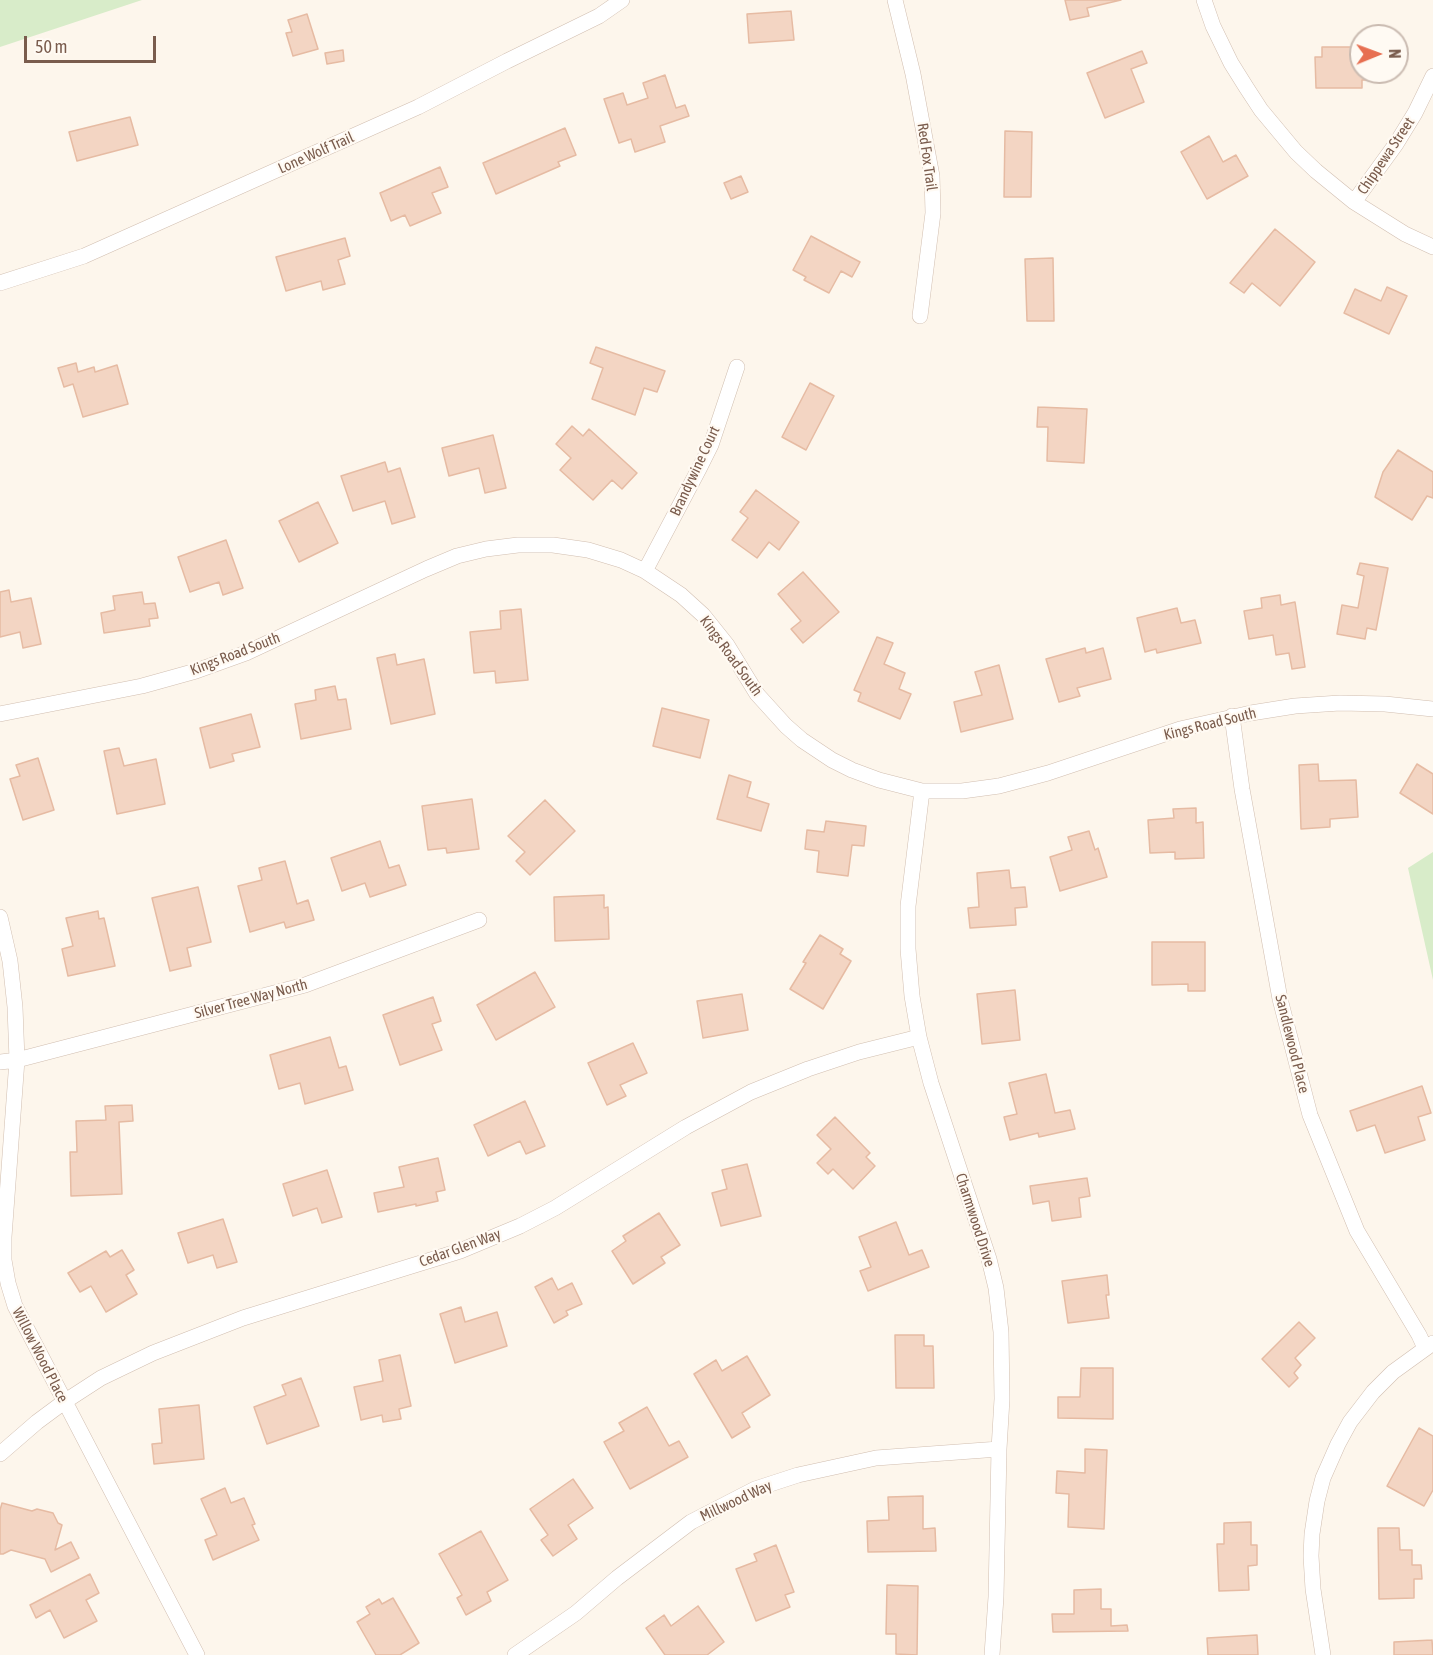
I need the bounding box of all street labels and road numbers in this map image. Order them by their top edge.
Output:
street label: Chippewa Street [1354,114,1418,198]
street label: Red Fox Trail [913,122,941,192]
street label: Lone Wolf Trail [275,128,357,178]
street label: Brandywine Court [666,423,724,519]
street label: Kings Road South [696,612,766,700]
street label: Kings Road South [188,629,282,679]
street label: Kings Road South [1162,704,1258,744]
street label: Silver Tree Way North [193,975,309,1023]
street label: Sandlewood Place [1271,993,1313,1095]
street label: Charmwood Drive [951,1171,999,1269]
street label: Cedar Glen Way [417,1225,503,1271]
street label: Willow Wood Place [8,1304,72,1406]
street label: Millwood Way [697,1477,775,1525]

